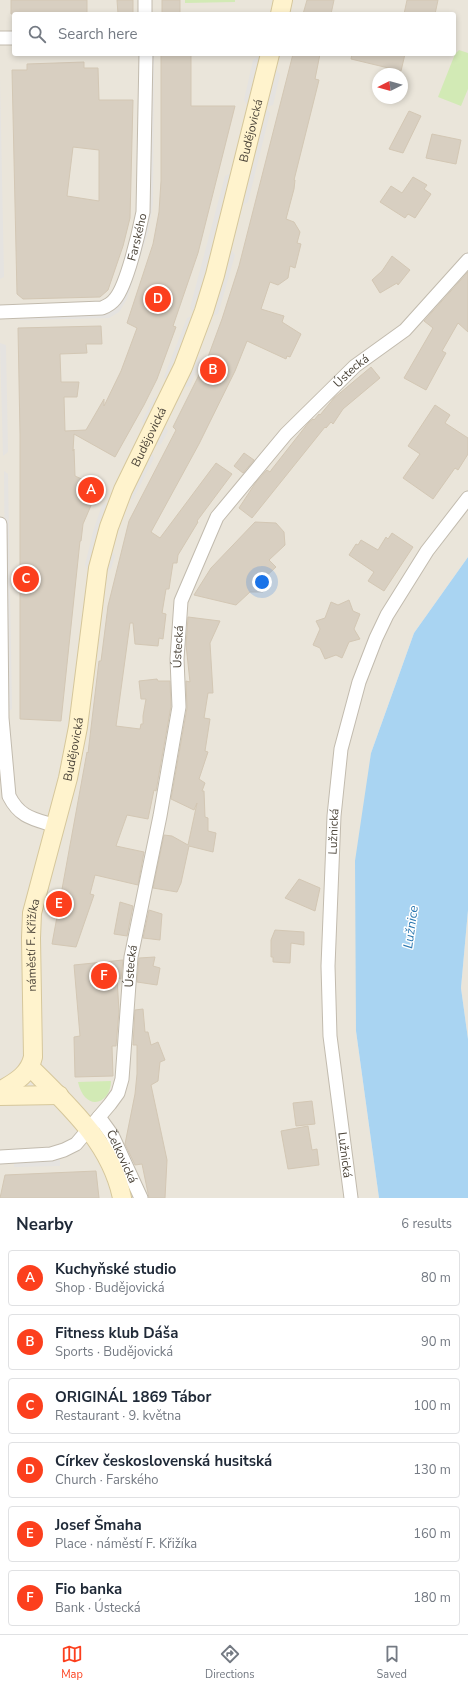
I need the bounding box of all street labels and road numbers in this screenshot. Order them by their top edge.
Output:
street label: Budějovická [235,97,266,164]
street label: Farského [123,211,151,263]
street label: Ústecká [330,351,372,391]
street label: Budějovická [128,404,170,469]
street label: Ústecká [169,625,187,669]
street label: Budějovická [60,716,87,782]
street label: Lužnická [324,808,343,855]
street label: náměstí F. Křižíka [23,897,43,992]
street label: Ústecká [121,943,141,988]
street label: Čelkovická [103,1127,141,1186]
street label: Lužnická [334,1131,356,1179]

